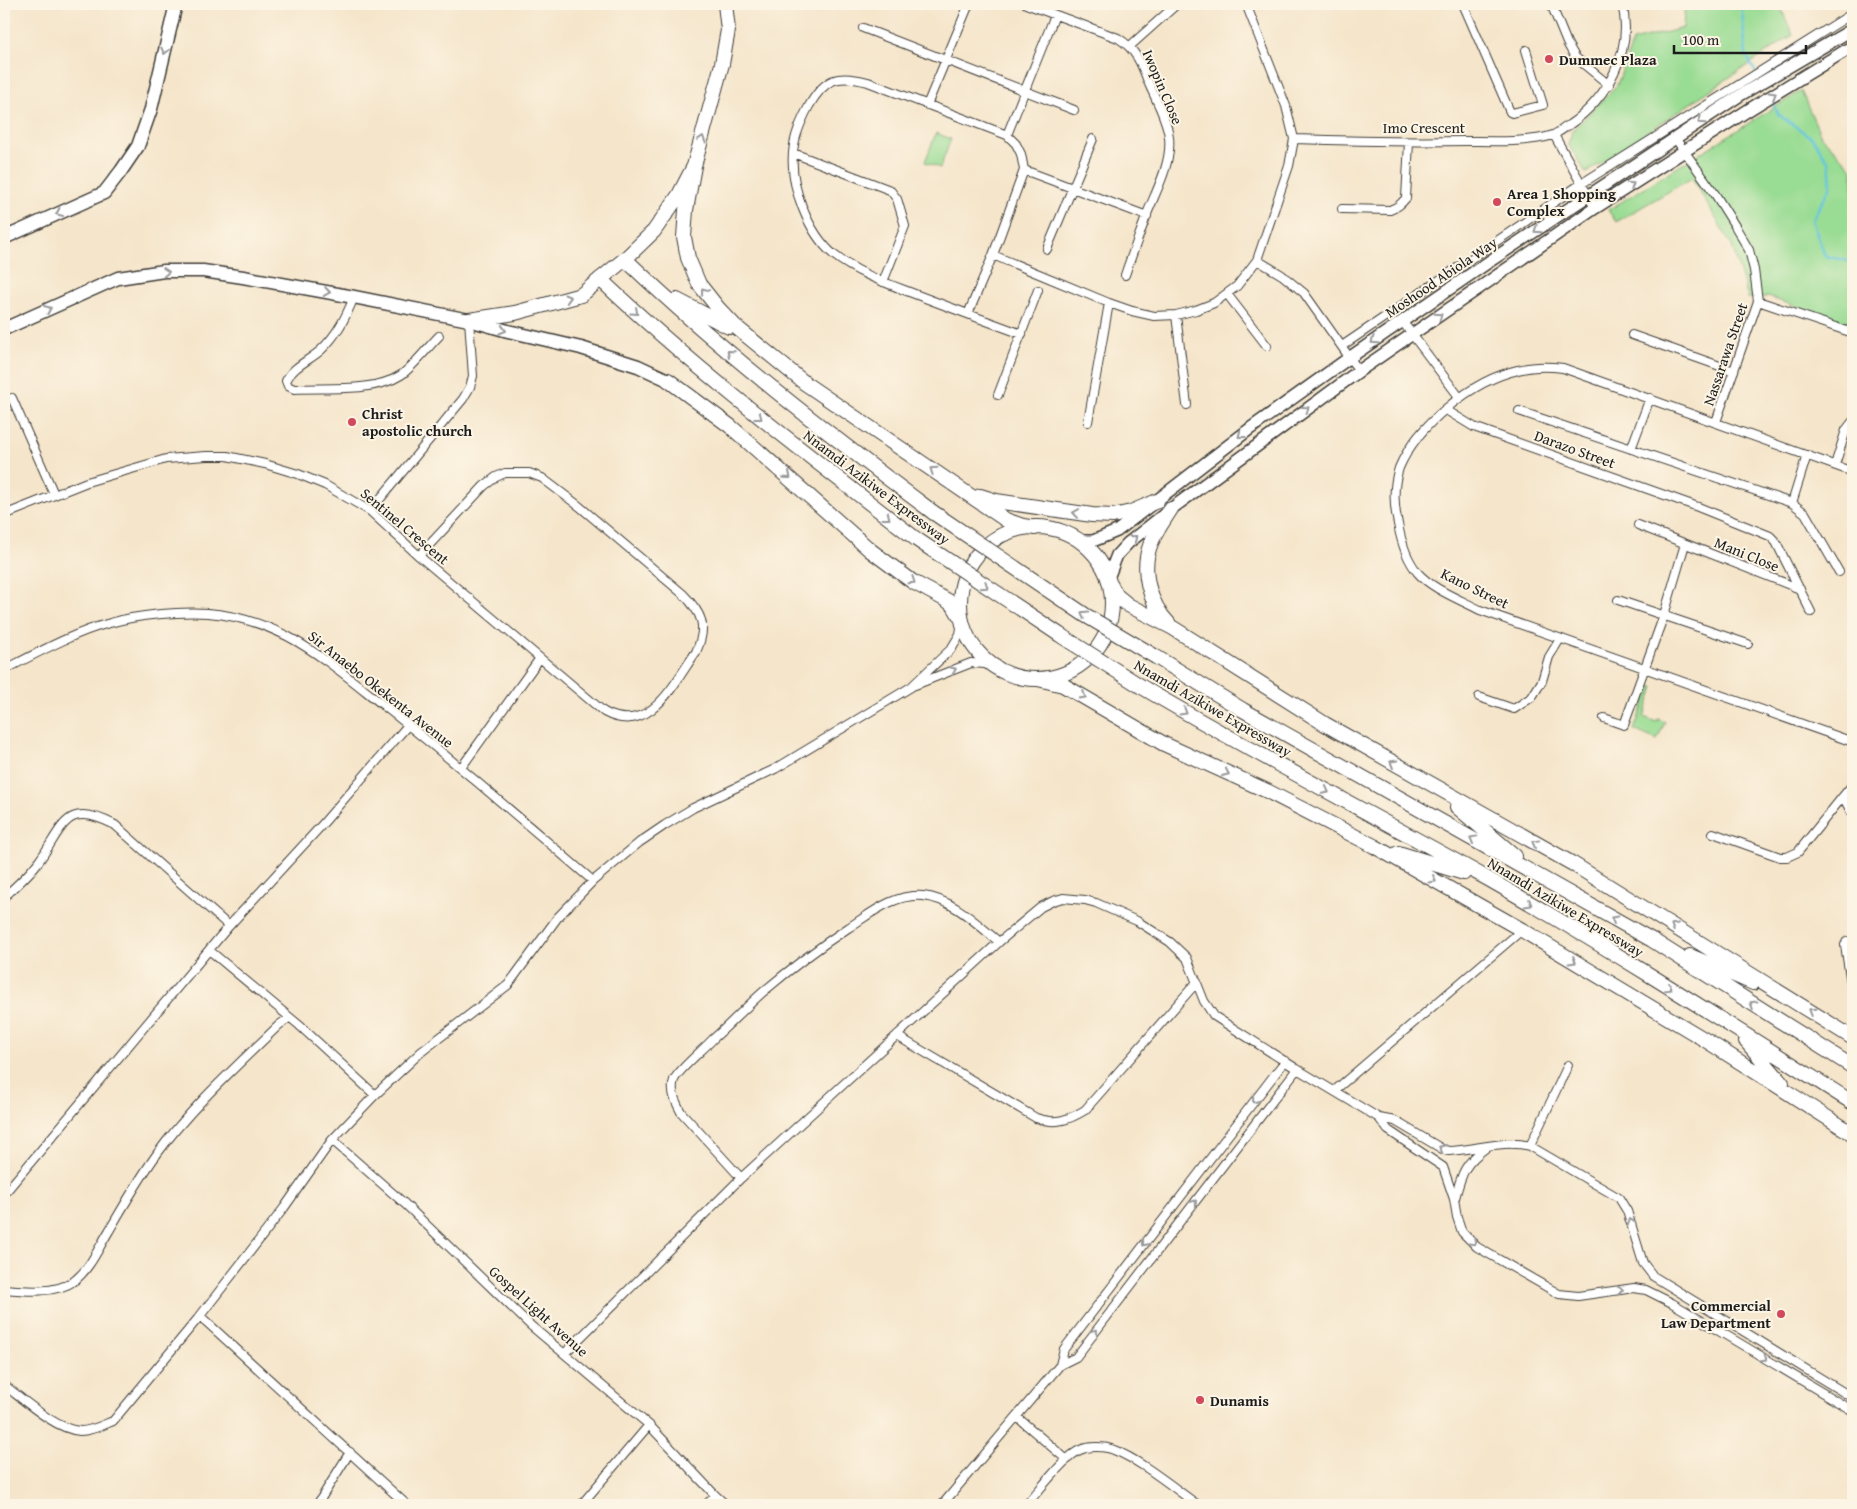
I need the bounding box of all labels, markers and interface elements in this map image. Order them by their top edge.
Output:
scale bar [1674,22,1807,54]
text: 100 m [1682,29,1720,50]
street label: Iwopin Close [1138,46,1188,128]
one-way arrow [160,47,171,56]
place label: Dummec Plaza [1559,49,1657,70]
marker: Dummec Plaza [1543,53,1555,65]
one-way arrow [1768,91,1777,101]
one-way arrow [1698,114,1707,124]
street label: Imo Crescent [1383,117,1466,138]
one-way arrow [697,136,707,144]
one-way arrow [1625,182,1635,191]
place label: Area 1 Shopping Complex [1507,183,1616,221]
marker: Area 1 Shopping Complex [1491,196,1503,208]
one-way arrow [55,207,64,218]
one-way arrow [1533,224,1543,233]
street label: Moshood Abiola Way [1381,231,1502,322]
one-way arrow [162,266,170,277]
one-way arrow [322,287,331,297]
one-way arrow [702,288,710,297]
one-way arrow [563,294,571,304]
street label: Nassarawa Street [1698,299,1753,408]
one-way arrow [43,305,52,316]
one-way arrow [630,306,639,315]
one-way arrow [1433,313,1443,322]
one-way arrow [498,324,506,334]
one-way arrow [1370,335,1379,344]
one-way arrow [727,350,736,359]
place label: Christ apostolic church [362,403,472,441]
one-way arrow [1300,406,1310,415]
one-way arrow [753,411,762,419]
marker: Christ apostolic church [346,416,358,428]
street label: Nnamdi Azikiwe Expressway [799,425,955,549]
street label: Darazo Street [1532,425,1619,474]
one-way arrow [1238,430,1247,438]
one-way arrow [929,467,939,476]
one-way arrow [782,470,791,479]
street label: Sentinel Crescent [356,483,454,570]
one-way arrow [1072,508,1080,519]
one-way arrow [881,511,891,520]
street label: Mani Close [1711,531,1783,577]
one-way arrow [1128,536,1137,544]
street label: Kano Street [1437,562,1513,614]
one-way arrow [906,575,916,584]
one-way arrow [979,580,989,589]
one-way arrow [1080,611,1090,620]
street label: Sir Anaebo Okekenta Avenue [304,625,458,753]
street label: Nnamdi Azikiwe Expressway [1130,654,1296,762]
one-way arrow [948,666,957,676]
one-way arrow [1078,690,1087,700]
one-way arrow [1179,706,1188,716]
one-way arrow [1389,759,1398,769]
one-way arrow [1221,766,1230,777]
one-way arrow [1321,785,1330,795]
one-way arrow [1469,835,1478,845]
one-way arrow [1531,839,1540,849]
street label: Nnamdi Azikiwe Expressway [1484,852,1648,962]
one-way arrow [1427,873,1436,883]
one-way arrow [1524,897,1533,907]
one-way arrow [1611,915,1620,925]
one-way arrow [1670,923,1679,933]
one-way arrow [1568,954,1577,964]
one-way arrow [1663,981,1672,991]
one-way arrow [1749,1001,1758,1010]
one-way arrow [1809,1008,1818,1018]
one-way arrow [1252,1094,1261,1104]
one-way arrow [1438,1144,1447,1154]
one-way arrow [1188,1200,1196,1209]
one-way arrow [1627,1218,1637,1227]
one-way arrow [1467,1236,1476,1245]
one-way arrow [1143,1237,1151,1246]
street label: Gospel Light Avenue [485,1261,593,1361]
one-way arrow [1617,1285,1625,1296]
place label: Commercial Law Department [1661,1295,1771,1333]
marker: Commercial Law Department [1775,1308,1787,1320]
one-way arrow [1089,1329,1097,1338]
one-way arrow [1759,1351,1768,1361]
place label: Dunamis [1210,1390,1269,1411]
marker: Dunamis [1194,1394,1206,1406]

